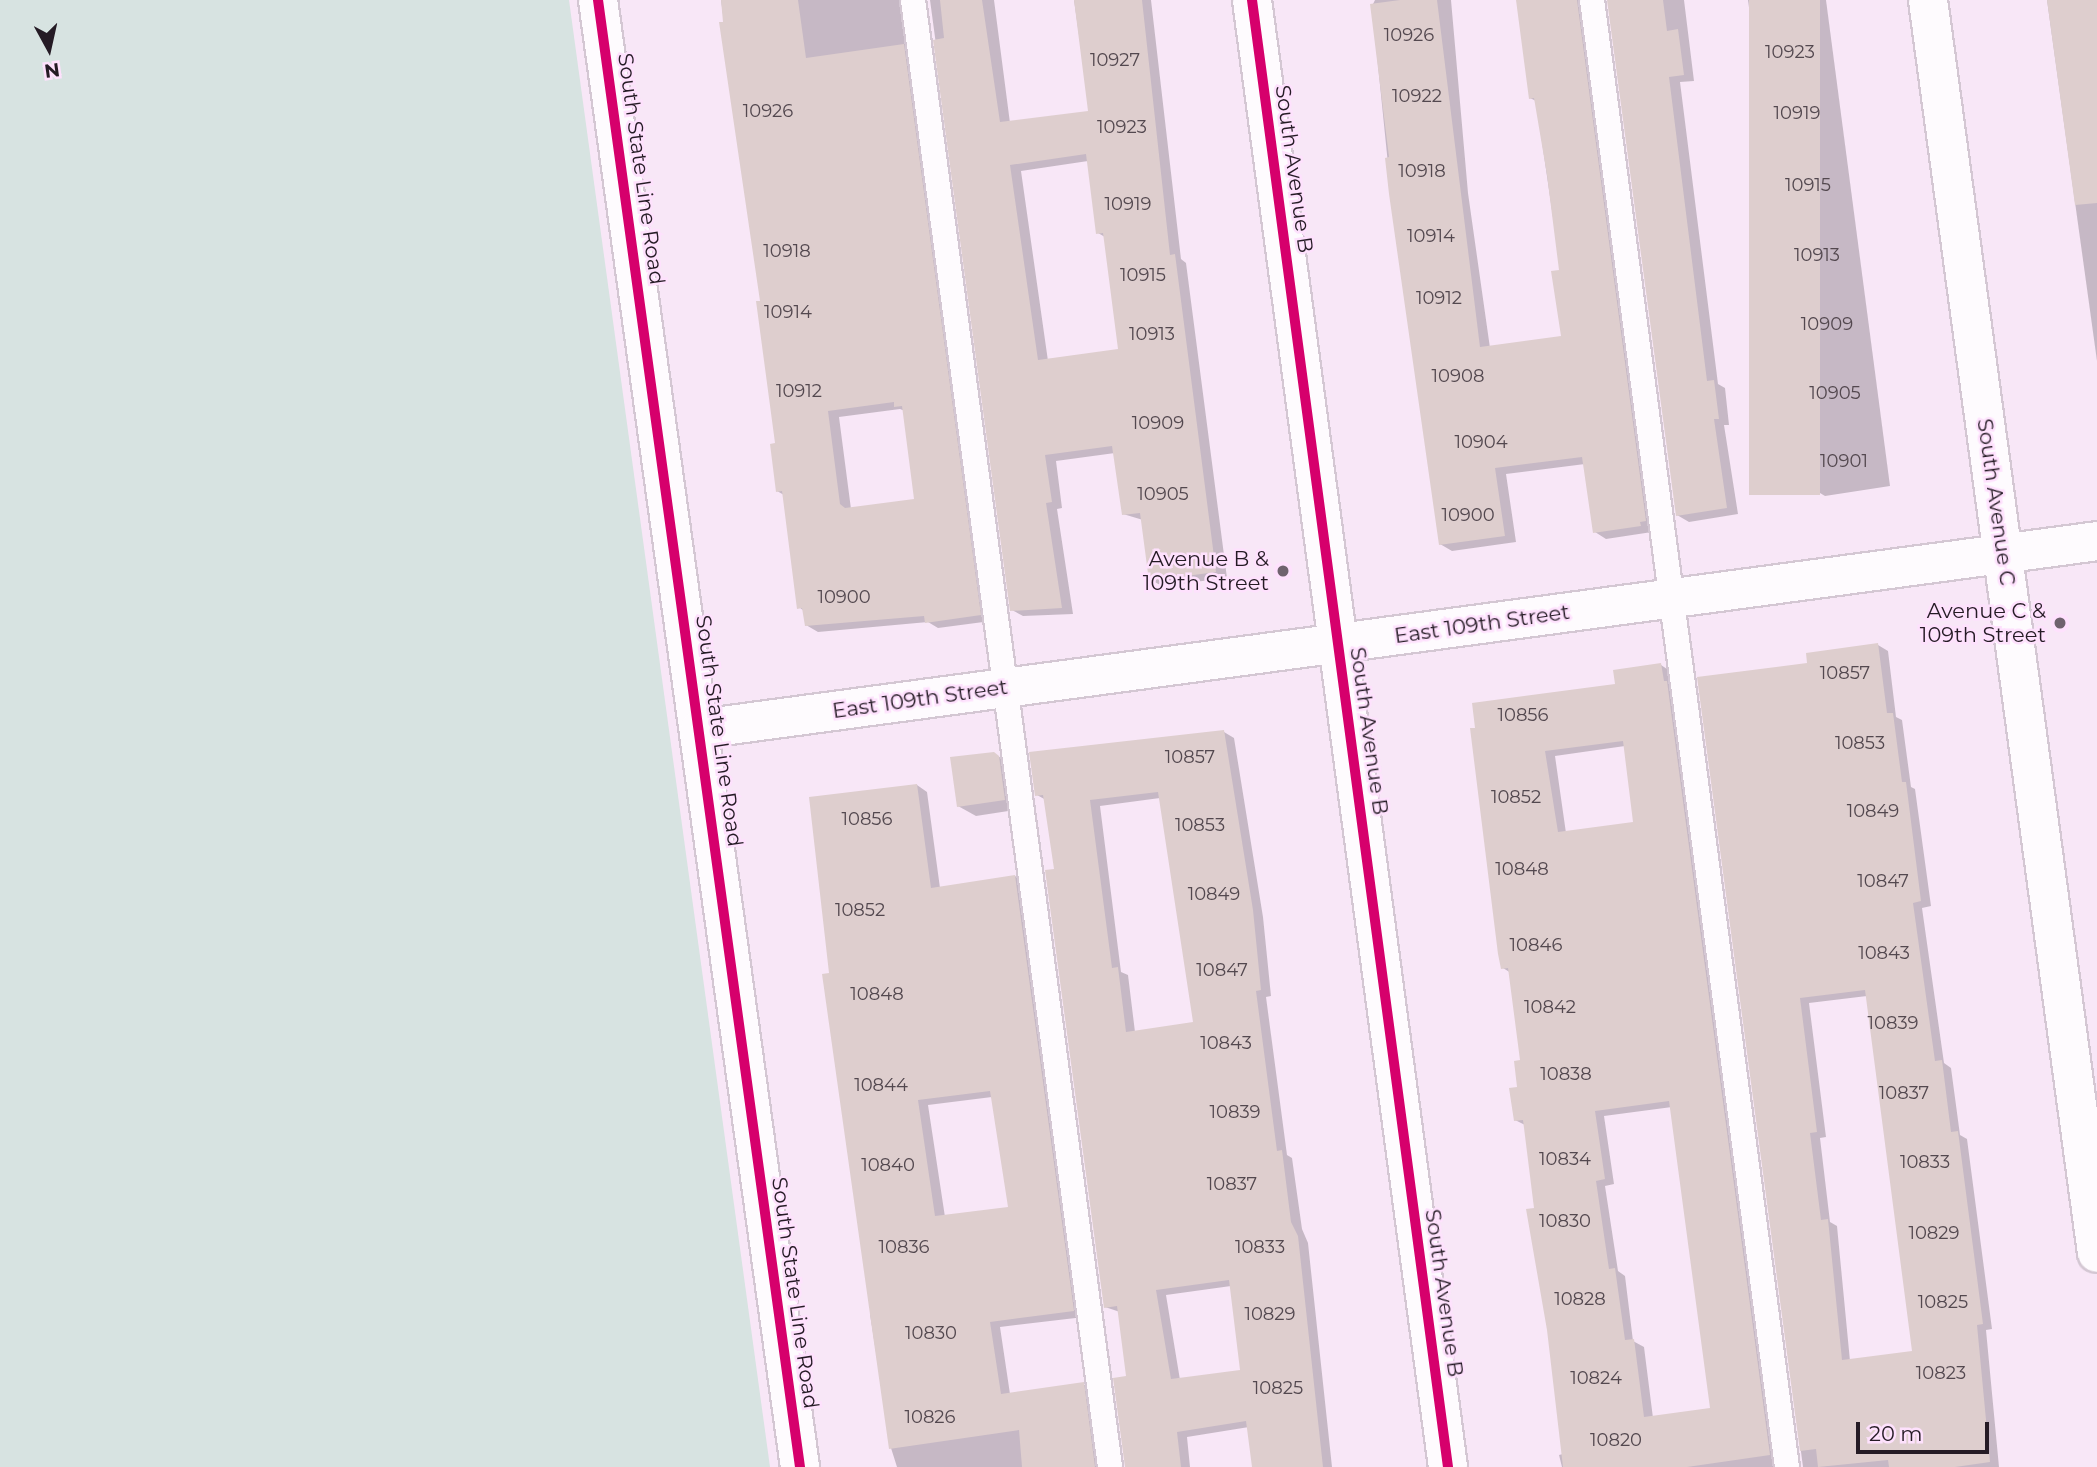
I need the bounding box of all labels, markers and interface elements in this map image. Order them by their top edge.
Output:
north arrow [14,14,84,84]
house number: 10926 [1384,24,1434,46]
house number: 10923 [1765,41,1815,63]
house number: 10927 [1090,49,1140,71]
street label: South State Line Road [612,52,670,286]
text: N [43,58,61,83]
street label: South Avenue B [1270,84,1318,254]
house number: 10922 [1392,85,1442,107]
house number: 10926 [743,100,793,122]
house number: 10919 [1774,102,1820,124]
house number: 10923 [1097,116,1147,138]
house number: 10918 [1398,160,1446,182]
house number: 10915 [1785,174,1831,196]
house number: 10919 [1105,193,1151,215]
house number: 10914 [1407,225,1455,247]
house number: 10918 [763,240,811,262]
house number: 10913 [1794,244,1840,266]
house number: 10915 [1120,264,1166,286]
house number: 10912 [1416,287,1462,309]
house number: 10914 [764,301,812,323]
house number: 10909 [1801,313,1853,335]
house number: 10913 [1129,323,1175,345]
house number: 10908 [1432,365,1484,387]
house number: 10912 [776,380,822,402]
house number: 10905 [1809,382,1861,404]
house number: 10909 [1132,412,1184,434]
street label: South Avenue C [1972,417,2020,587]
house number: 10904 [1454,431,1508,453]
house number: 10901 [1820,450,1868,472]
house number: 10905 [1137,483,1189,505]
house number: 10900 [1441,504,1495,526]
place label: Avenue B & 109th Street [1143,546,1269,596]
marker: Avenue B & 109th Street [1275,563,1291,579]
house number: 10900 [817,586,871,608]
place label: Avenue C & 109th Street [1920,598,2046,648]
street label: East 109th Street [1393,599,1571,649]
street label: South State Line Road [690,614,748,848]
marker: Avenue C & 109th Street [2052,615,2068,631]
street label: South Avenue B [1345,646,1393,816]
house number: 10857 [1820,662,1870,684]
street label: East 109th Street [831,674,1009,724]
house number: 10856 [1497,704,1549,726]
house number: 10853 [1835,732,1885,754]
house number: 10857 [1165,746,1215,768]
house number: 10852 [1491,786,1541,808]
house number: 10849 [1847,800,1899,822]
house number: 10856 [841,808,893,830]
house number: 10853 [1175,814,1225,836]
house number: 10848 [1495,858,1549,880]
house number: 10847 [1857,870,1909,892]
house number: 10849 [1188,883,1240,905]
house number: 10852 [835,899,885,921]
house number: 10846 [1510,934,1562,956]
house number: 10843 [1858,942,1910,964]
house number: 10847 [1196,959,1248,981]
house number: 10848 [850,983,904,1005]
house number: 10842 [1524,996,1576,1018]
house number: 10839 [1867,1012,1919,1034]
house number: 10843 [1200,1032,1252,1054]
house number: 10838 [1540,1063,1592,1085]
house number: 10844 [854,1074,908,1096]
house number: 10837 [1879,1082,1929,1104]
house number: 10839 [1209,1101,1261,1123]
house number: 10834 [1539,1148,1591,1170]
house number: 10833 [1900,1151,1950,1173]
house number: 10840 [861,1154,915,1176]
house number: 10837 [1207,1173,1257,1195]
street label: South State Line Road [766,1176,824,1410]
street label: South Avenue B [1420,1208,1468,1378]
house number: 10830 [1539,1210,1591,1232]
house number: 10829 [1908,1222,1960,1244]
house number: 10836 [878,1236,930,1258]
house number: 10833 [1235,1236,1285,1258]
house number: 10828 [1554,1288,1606,1310]
house number: 10825 [1918,1291,1968,1313]
house number: 10829 [1244,1303,1296,1325]
house number: 10830 [905,1322,957,1344]
house number: 10823 [1916,1362,1966,1384]
house number: 10824 [1570,1367,1622,1389]
house number: 10825 [1253,1377,1303,1399]
house number: 10826 [904,1406,956,1428]
scale bar [1859,1408,1992,1452]
text: 20 m [1869,1421,1923,1446]
house number: 10820 [1590,1429,1642,1451]

